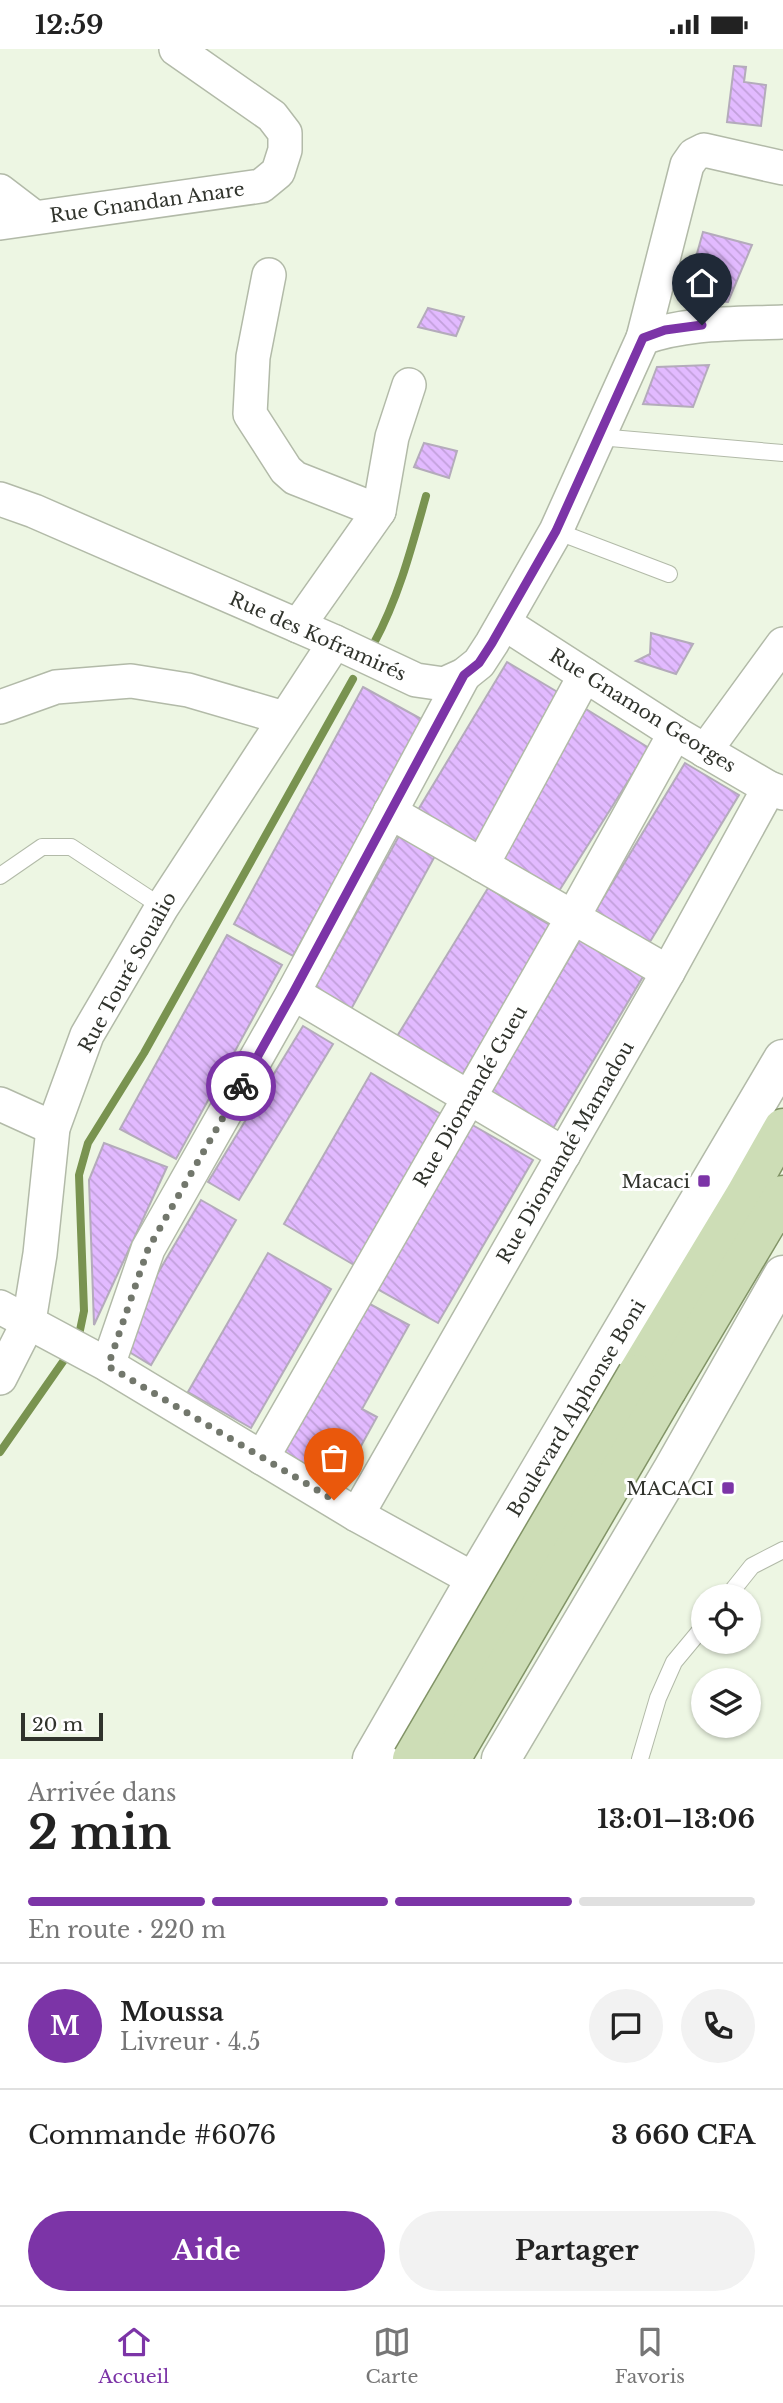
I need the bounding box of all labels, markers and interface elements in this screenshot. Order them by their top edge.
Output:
text: 12:59 [35,9,104,41]
street label: Rue Gnandan Anare [48,177,246,228]
pin [672,253,732,325]
icon: home [683,264,721,302]
street label: Rue des Koframirés [226,587,410,686]
street label: Rue Gnamon Georges [545,644,740,777]
street label: Rue Touré Soualio [74,888,181,1057]
street label: Rue Diomandé Gueu [409,1001,532,1191]
street label: Rue Diomandé Mamadou [492,1037,639,1268]
courier [206,1051,276,1121]
icon: bike [222,1067,260,1105]
place label: Macaci [621,1170,691,1193]
marker: Macaci [696,1173,712,1189]
street label: Boulevard Alphonse Boni [503,1295,651,1521]
pin [304,1428,364,1500]
icon: bag [315,1439,353,1477]
place label: MACACI [626,1477,714,1500]
marker: MACACI [720,1480,736,1496]
map controls [691,1584,761,1738]
button: locate [691,1584,761,1654]
button: layers [691,1668,761,1738]
scale bar [21,1710,103,1742]
text: 20 m [32,1713,83,1736]
text: Arrivée dans [28,1779,176,1807]
text: 13:01–13:06 [597,1803,755,1835]
text: 2 min [28,1804,171,1861]
text: En route · 220 m [28,1916,226,1944]
button: chat [589,1989,663,2063]
button: phone [681,1989,755,2063]
text: Moussa [120,1996,224,2028]
text: M [50,2010,80,2042]
text: Livreur · 4.5 [120,2028,261,2056]
text: Commande #6076 [28,2119,276,2151]
text: 3 660 CFA [611,2119,755,2151]
button: Aide [28,2211,385,2291]
button: Partager [399,2211,755,2291]
tab: Accueil [98,2323,169,2388]
tab: Carte [366,2323,418,2388]
tab: Favoris [615,2323,685,2388]

